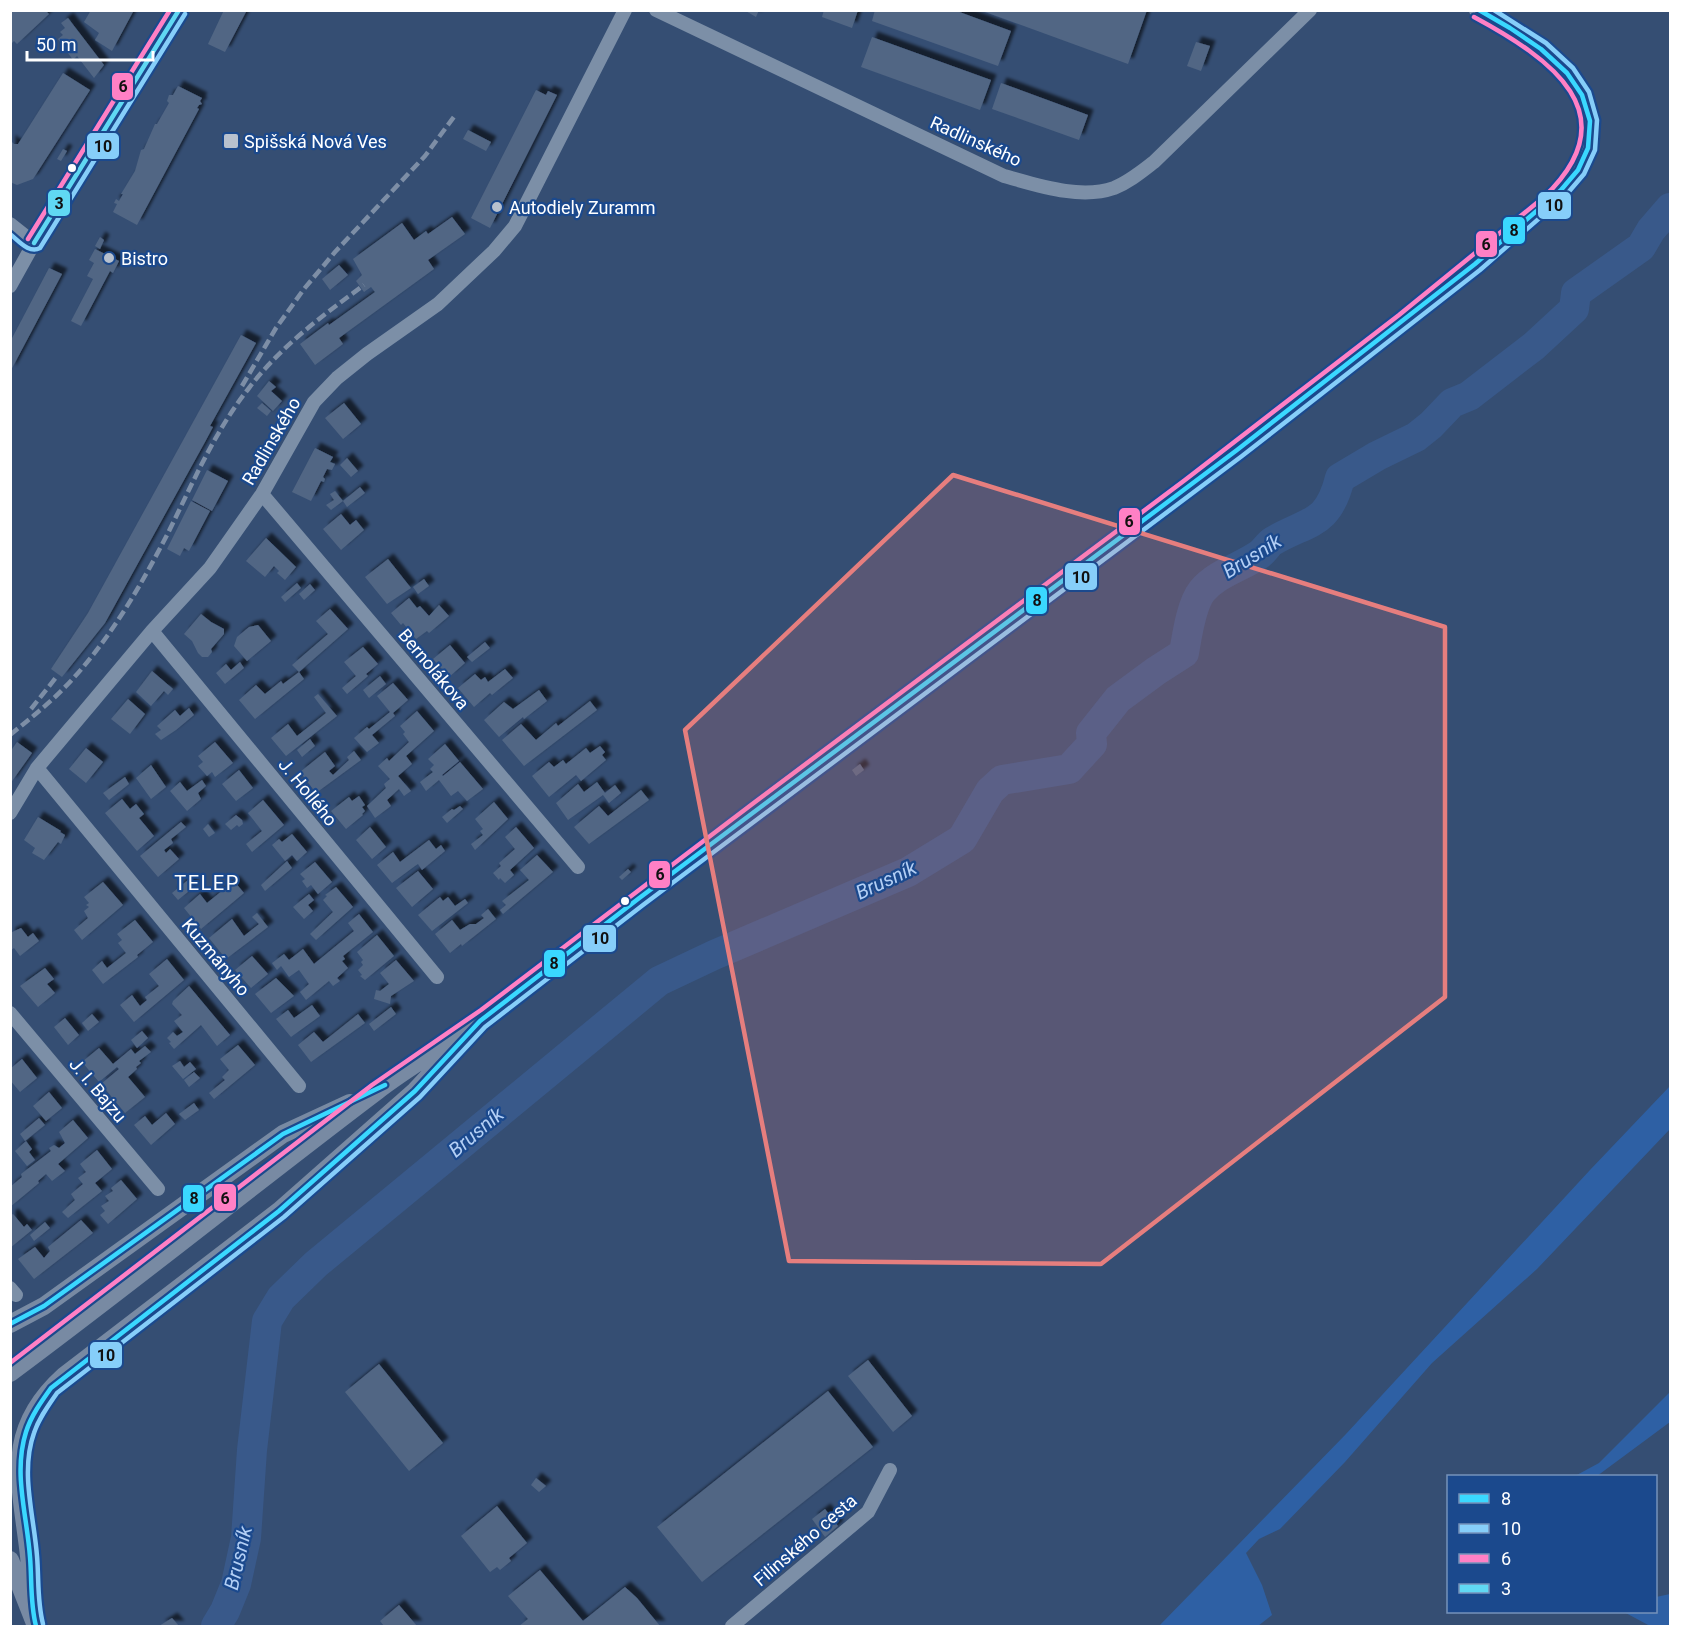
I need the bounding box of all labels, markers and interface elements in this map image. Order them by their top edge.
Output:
scale bar [27,24,153,62]
text: 50 m [36,34,76,55]
line badge: 6 [111,72,134,101]
text: 6 [118,77,128,96]
street label: Radlinského [927,112,1025,170]
place label: Spišská Nová Ves [244,131,387,152]
line badge: 10 [86,132,120,160]
marker: Spišská Nová Ves [222,132,240,150]
text: 10 [94,137,112,156]
unlabelled marker [66,162,78,174]
line badge: 3 [47,189,71,217]
line badge: 10 [1537,191,1572,220]
text: 3 [54,194,64,213]
text: 10 [1545,196,1563,215]
place label: Autodiely Zuramm [509,197,656,218]
marker: Autodiely Zuramm [490,200,504,214]
line badge: 8 [1502,216,1526,245]
text: 8 [1509,221,1519,240]
line badge: 6 [1475,230,1498,258]
text: 6 [1481,235,1491,254]
place label: Bistro [121,248,168,269]
marker: Bistro [102,251,116,265]
street label: Radlinského [237,393,305,489]
line badge: 6 [1118,507,1141,536]
text: 6 [1124,512,1134,531]
water label: Brusník [1218,528,1287,583]
line badge: 10 [1064,562,1098,591]
text: 10 [1072,568,1090,587]
line badge: 8 [1025,586,1048,615]
text: 8 [1032,591,1042,610]
street label: Bernolákova [394,624,474,714]
street label: J. Hollého [274,754,342,830]
water label: Brusník [852,855,921,905]
line badge: 6 [648,860,671,889]
text: 6 [655,865,665,884]
district label: TELEP [174,871,240,895]
unlabelled marker [619,895,631,907]
street label: Kuzmányho [178,914,254,1000]
line badge: 10 [582,924,617,953]
text: 10 [591,929,609,948]
line badge: 8 [543,949,566,978]
text: 8 [549,954,559,973]
street label: J. I. Bajzu [65,1054,131,1126]
water label: Brusník [443,1101,509,1162]
line badge: 6 [213,1183,237,1212]
line badge: 8 [182,1184,205,1213]
text: 8 [189,1189,199,1208]
text: 6 [220,1189,230,1208]
line badge: 10 [89,1341,123,1369]
text: 10 [97,1346,115,1365]
legend [1447,1475,1657,1613]
text: 8 [1501,1488,1511,1509]
street label: Filinského cesta [749,1490,861,1590]
text: 10 [1501,1518,1521,1539]
water label: Brusník [219,1523,257,1592]
text: 6 [1501,1548,1511,1569]
text: 3 [1501,1578,1511,1599]

